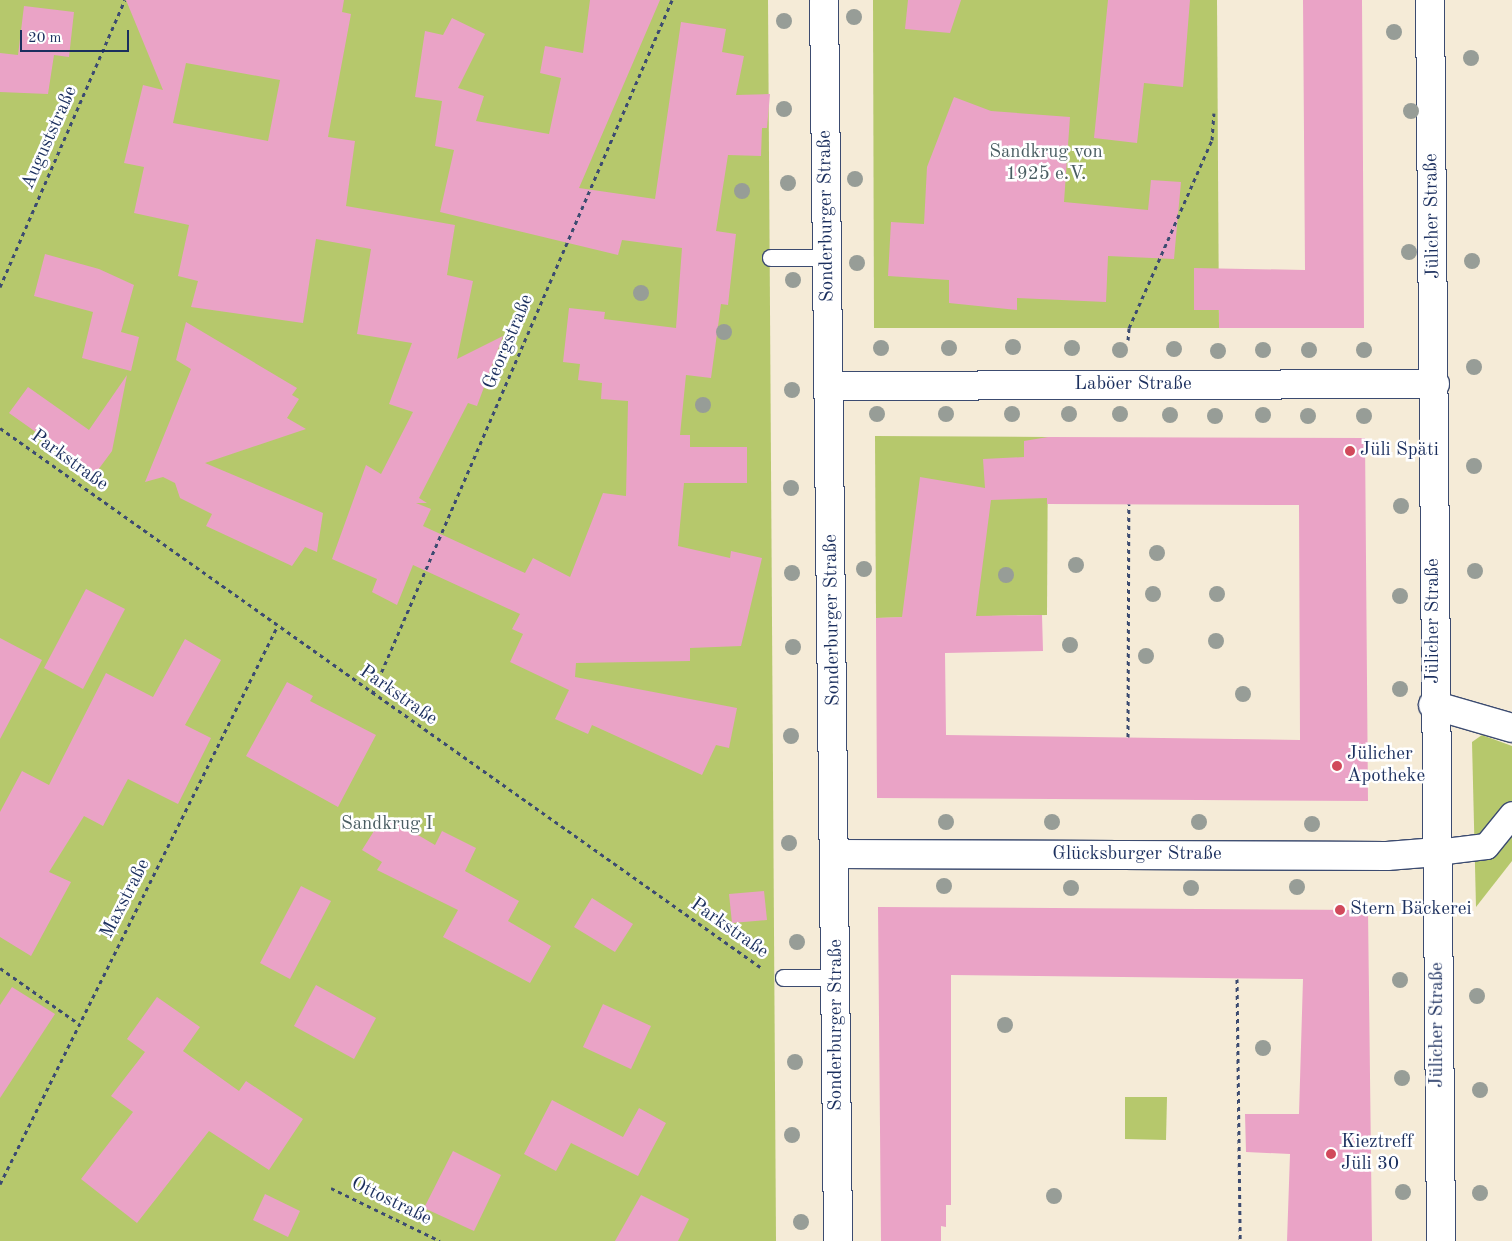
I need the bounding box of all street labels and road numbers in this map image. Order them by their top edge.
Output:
street label: Auguststraße [17,83,83,193]
street label: Sonderburger Straße [814,130,840,302]
street label: Jülicher Straße [1421,153,1445,279]
street label: Georgstraße [479,291,539,393]
street label: Laböer Straße [1074,374,1192,396]
street label: Parkstraße [26,425,112,497]
street label: Sonderburger Straße [820,534,846,706]
street label: Jülicher Straße [1423,558,1445,684]
street label: Parkstraße [355,661,441,731]
street label: Glücksburger Straße [1052,844,1222,866]
street label: Maxstraße [96,856,156,942]
street label: Parkstraße [686,894,772,964]
street label: Sonderburger Straße [826,939,848,1111]
street label: Jülicher Straße [1427,962,1449,1088]
street label: Ottostraße [347,1173,435,1231]

